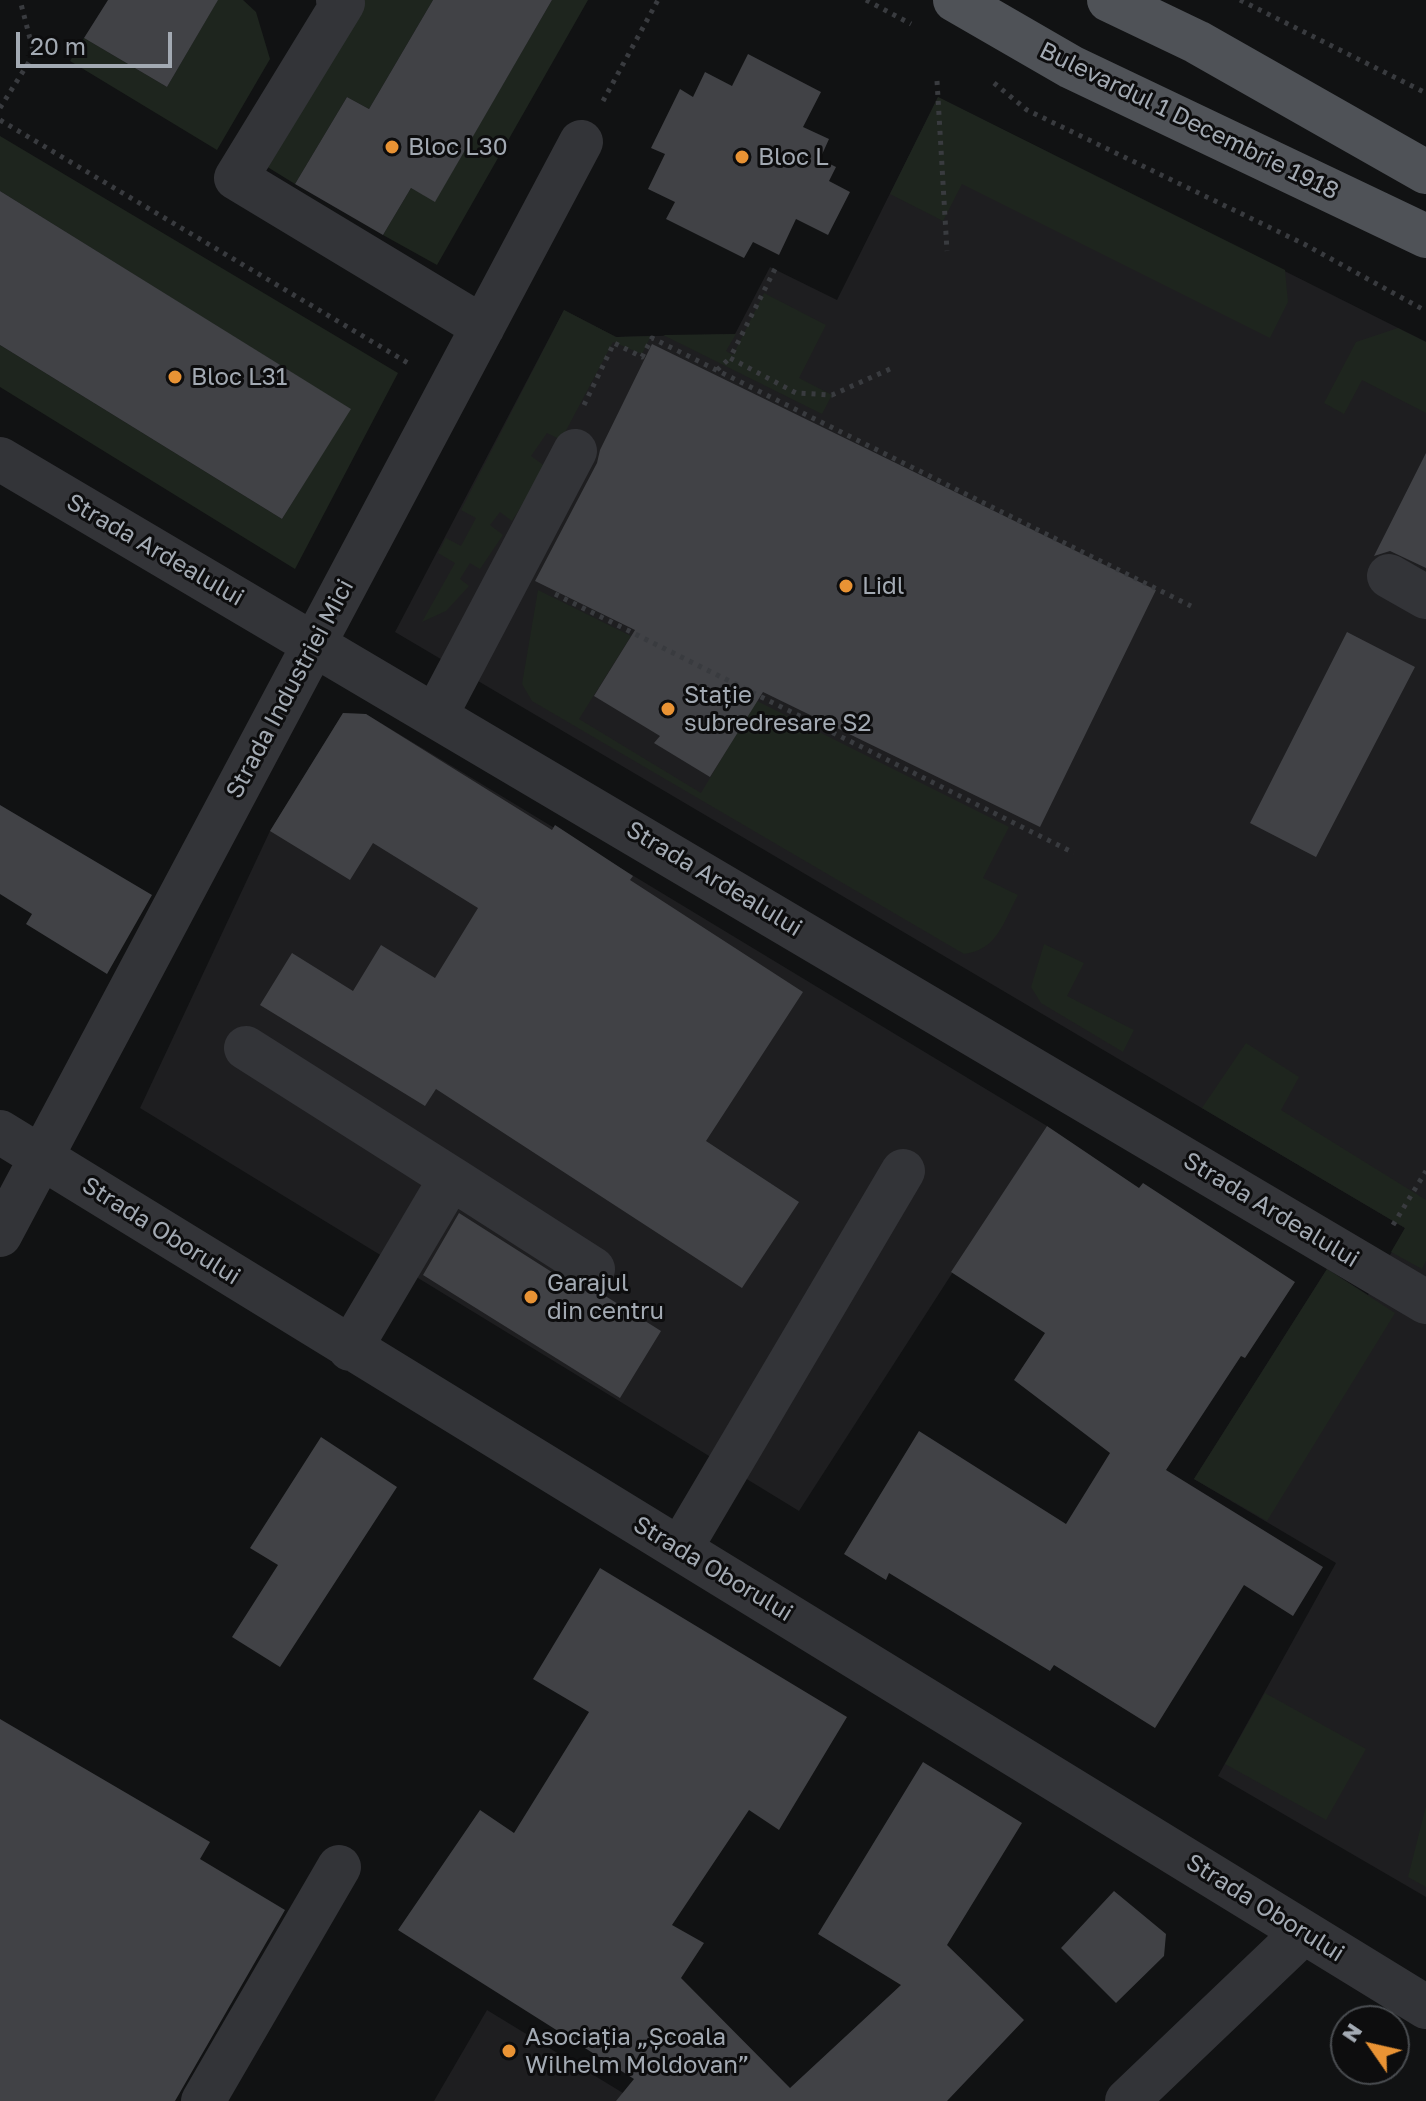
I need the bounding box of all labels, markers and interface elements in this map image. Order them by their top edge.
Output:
scale bar [20,16,176,66]
text: 20 m [30,31,86,60]
street label: Bulevardul 1 Decembrie 1918 [1035,36,1343,206]
place label: Bloc L30 [408,133,508,161]
marker: Bloc L30 [383,138,401,156]
place label: Bloc L [758,143,829,171]
marker: Bloc L [733,148,751,166]
place label: Bloc L31 [191,363,287,391]
marker: Bloc L31 [166,368,184,386]
street label: Strada Ardealului [61,488,249,612]
place label: Lidl [862,572,905,600]
street label: Strada Industriei Mici [220,574,360,804]
marker: Lidl [837,577,855,595]
place label: Stație subredresare S2 [684,681,871,737]
marker: Stație subredresare S2 [659,700,677,718]
street label: Strada Ardealului [621,815,807,943]
street label: Strada Ardealului [1178,1146,1364,1274]
street label: Strada Oborului [77,1171,245,1291]
place label: Garajul din centru [547,1269,664,1325]
marker: Garajul din centru [522,1288,540,1306]
street label: Strada Oborului [628,1510,798,1628]
street label: Strada Oborului [1181,1848,1349,1968]
north arrow [1330,2005,1410,2085]
text: N [1335,2018,1367,2047]
place label: Asociația „Școala Wilhelm Moldovan” [525,2023,749,2079]
marker: Asociația „Școala Wilhelm Moldovan” [500,2042,518,2060]

